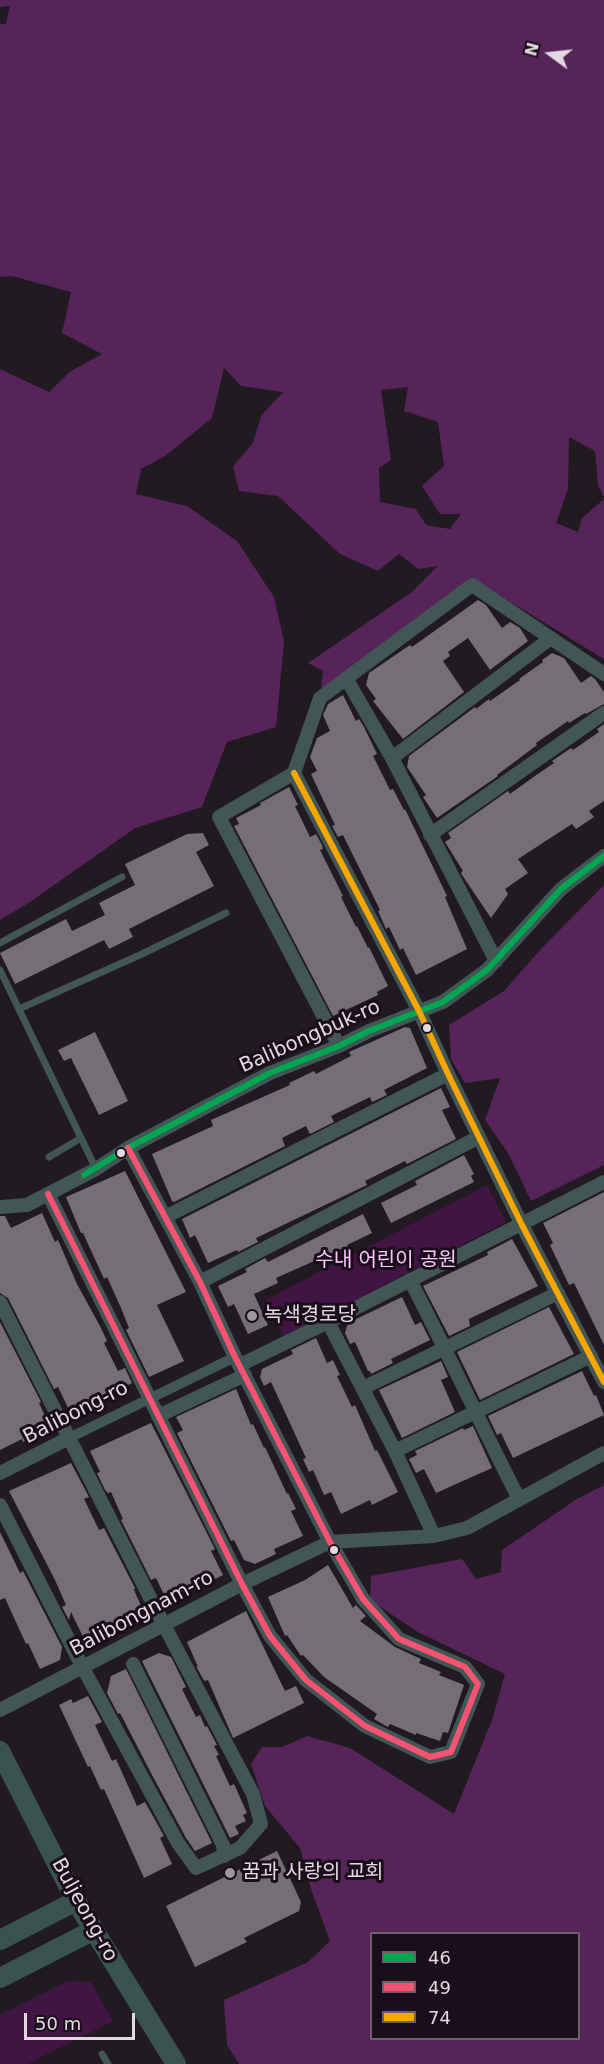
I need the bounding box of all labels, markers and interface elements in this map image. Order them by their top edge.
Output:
north arrow [520,24,580,84]
text: N [521,40,543,58]
street label: Balibongbuk-ro [236,995,384,1079]
unlabelled marker [421,1022,433,1034]
unlabelled marker [115,1147,127,1159]
park label: 수내 어린이 공원 [315,1249,457,1273]
place label: 녹색경로당 [264,1304,356,1328]
marker: 녹색경로당 [245,1309,259,1323]
street label: Balibong-ro [19,1376,133,1450]
unlabelled marker [328,1544,340,1556]
street label: Balibongnam-ro [66,1566,218,1662]
street label: Buljeong-ro [46,1854,122,1966]
place label: 꿈과 사랑의 교회 [242,1861,384,1885]
marker: 꿈과 사랑의 교회 [223,1866,237,1880]
legend [370,1932,580,2040]
text: 46 [428,1947,451,1968]
text: 49 [428,1977,451,1998]
scale bar [27,2001,138,2039]
text: 74 [428,2007,451,2028]
text: 50 m [35,2013,81,2034]

